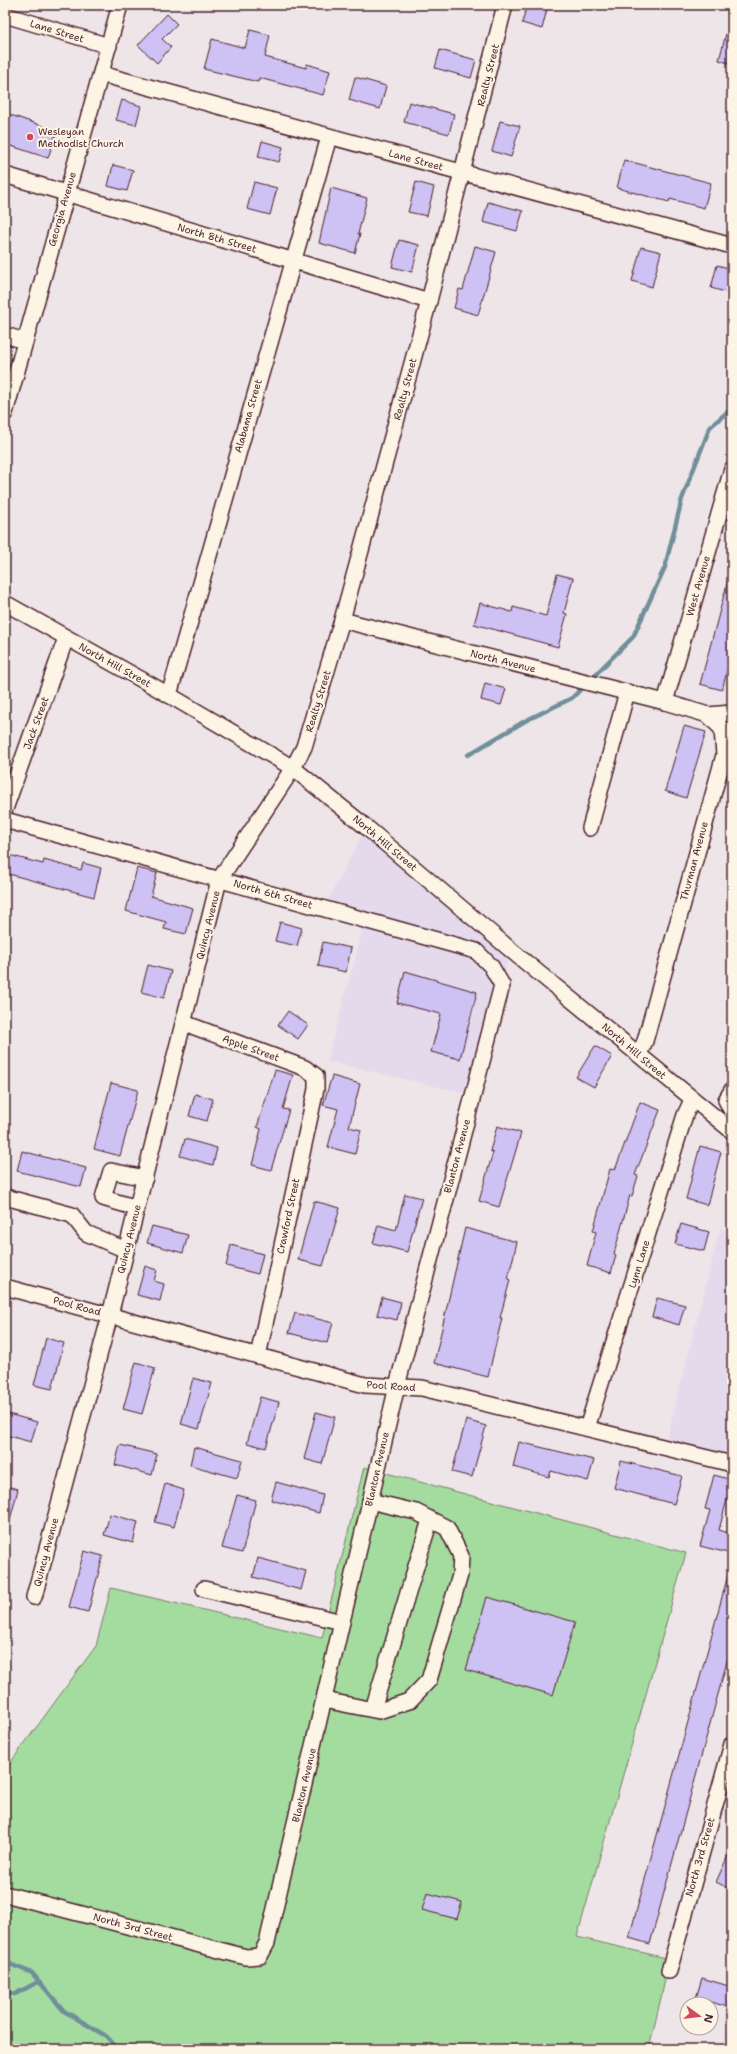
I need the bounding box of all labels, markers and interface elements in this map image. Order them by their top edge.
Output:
street label: Lane Street [28,17,86,45]
street label: Realty Street [474,42,502,108]
place label: Wesleyan Methodist Church [38,125,124,150]
marker: Wesleyan Methodist Church [25,132,35,142]
street label: Lane Street [387,146,445,174]
street label: Georgia Avenue [45,170,79,248]
street label: North 8th Street [176,220,258,256]
street label: Realty Street [390,356,420,422]
street label: Alabama Street [231,378,265,454]
street label: West Avenue [683,554,713,618]
street label: North Hill Street [77,640,153,690]
street label: North Avenue [469,647,537,675]
street label: Realty Street [302,668,334,734]
street label: Jack Street [20,695,52,751]
street label: North Hill Street [350,812,420,874]
street label: Thurman Avenue [677,820,711,902]
street label: North 6th Street [232,876,314,912]
street label: Quincy Avenue [193,889,223,961]
street label: North Hill Street [599,1020,669,1082]
street label: Apple Street [221,1032,281,1064]
street label: Blanton Avenue [441,1117,473,1195]
street label: Crawford Street [274,1177,302,1255]
street label: Quincy Avenue [114,1203,144,1275]
street label: Lynn Lane [626,1238,653,1290]
street label: Pool Road [52,1293,103,1319]
street label: Pool Road [366,1378,417,1394]
street label: Blanton Avenue [362,1430,392,1508]
street label: Quincy Avenue [31,1516,62,1588]
street label: Blanton Avenue [289,1746,319,1824]
street label: North 3rd Street [682,1816,718,1898]
street label: North 3rd Street [92,1910,174,1944]
north arrow [679,1996,719,2036]
text: N [700,2012,717,2025]

